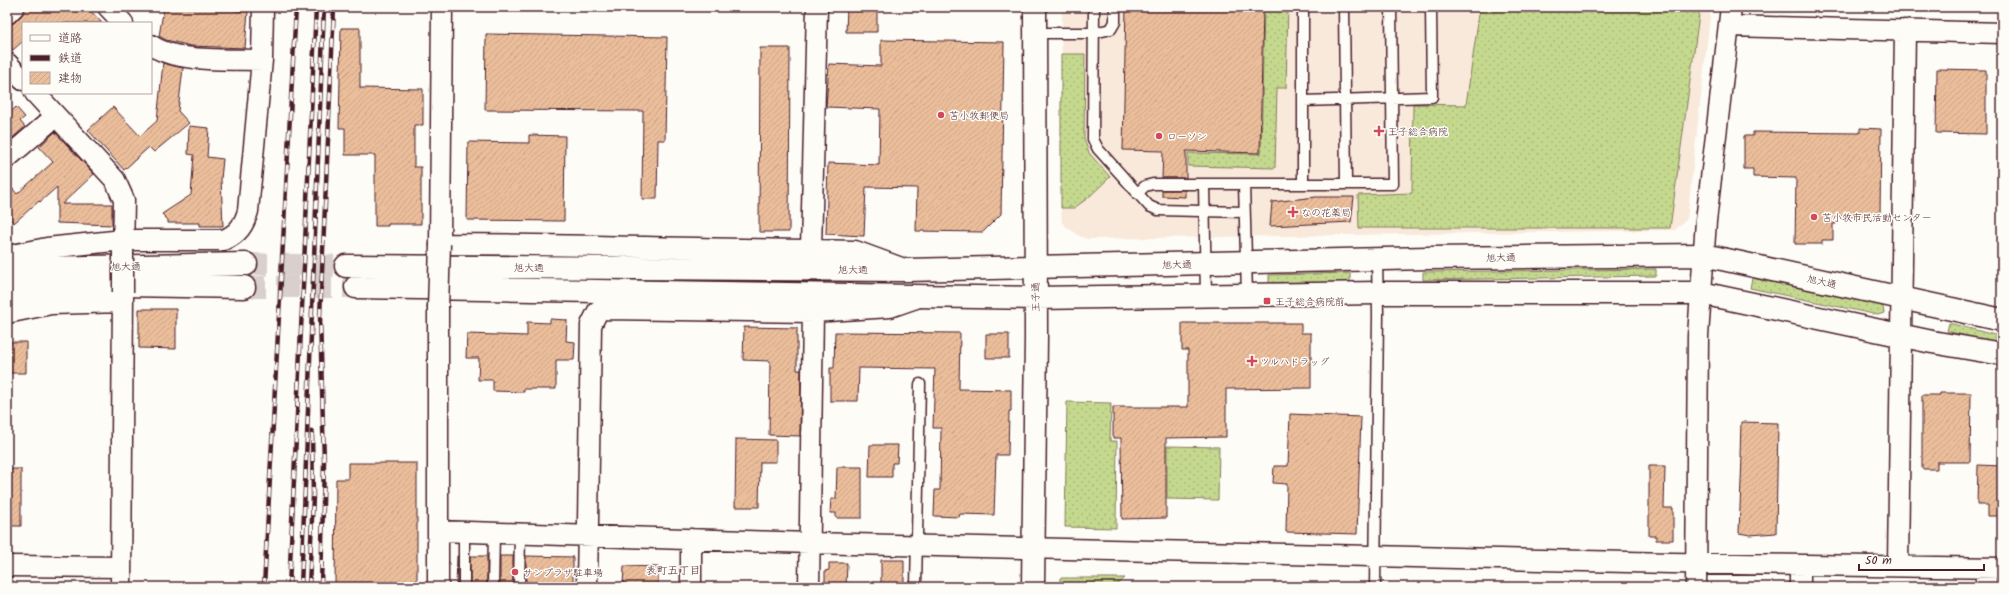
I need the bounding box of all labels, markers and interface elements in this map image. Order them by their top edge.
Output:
legend [22,22,152,94]
text: 道路 [58,29,82,48]
text: 鉄道 [58,49,82,68]
text: 建物 [58,69,82,88]
place label: 苫小牧郵便局 [949,108,1009,124]
marker: 苫小牧郵便局 [936,110,946,120]
place label: 王子総合病院 [1388,124,1448,140]
marker: 王子総合病院 [1373,125,1385,137]
place label: ローソン [1167,129,1207,145]
marker: ローソン [1154,131,1164,141]
place label: なの花薬局 [1301,205,1351,221]
marker: なの花薬局 [1288,207,1298,217]
place label: 苫小牧市民活動センター [1822,210,1932,226]
marker: 苫小牧市民活動センター [1809,212,1819,222]
street label: 旭大通 [1486,250,1516,266]
street label: 旭大通 [1162,257,1192,273]
street label: 旭大通 [111,259,141,275]
street label: 旭大通 [514,260,544,276]
street label: 旭大通 [838,262,868,278]
street label: 旭大通 [1805,271,1838,293]
street label: 王子通 [1028,282,1044,312]
place label: 王子総合病院前 [1275,294,1345,310]
marker: 王子総合病院前 [1262,296,1272,306]
place label: ツルハドラッグ [1260,354,1330,370]
marker: ツルハドラッグ [1247,356,1257,366]
scale bar [1859,546,1984,572]
text: 50 m [1865,551,1892,570]
district label: 表町五丁目 [646,562,701,580]
place label: サンプラザ駐車場 [523,565,603,581]
marker: サンプラザ駐車場 [510,567,520,577]

